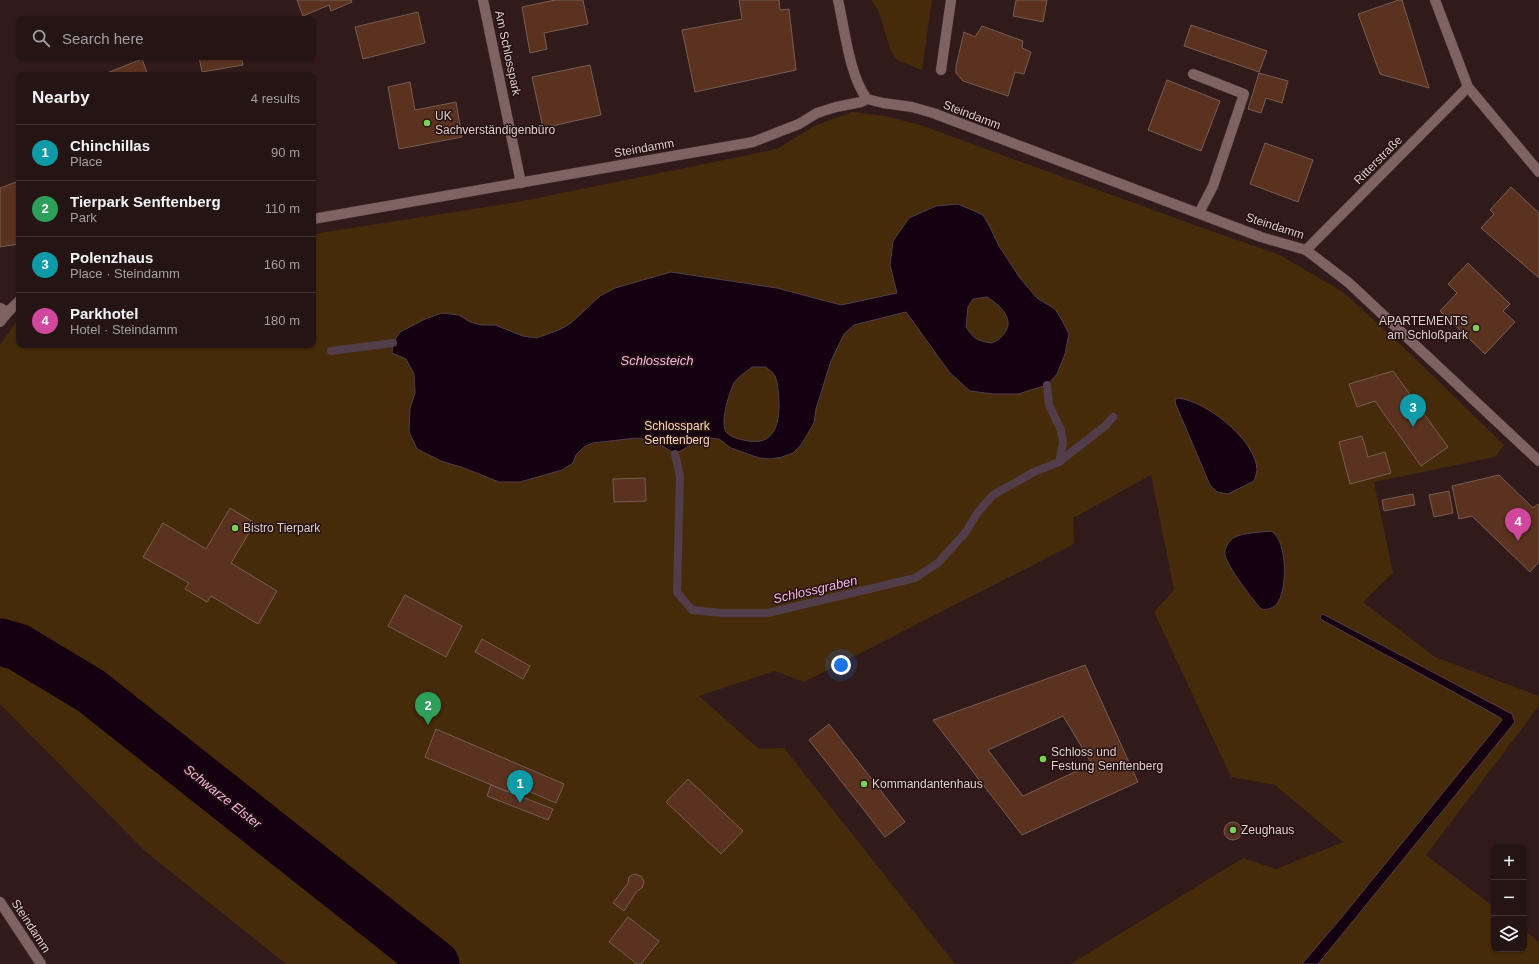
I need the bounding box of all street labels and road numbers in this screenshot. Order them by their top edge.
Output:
street label: Am Schlosspark [492,9,524,98]
street label: Steindamm [941,98,1003,132]
street label: Ritterstraße [1351,133,1405,187]
street label: Steindamm [613,136,675,160]
street label: Steindamm [1244,210,1306,242]
street label: Steindamm [9,897,53,955]

